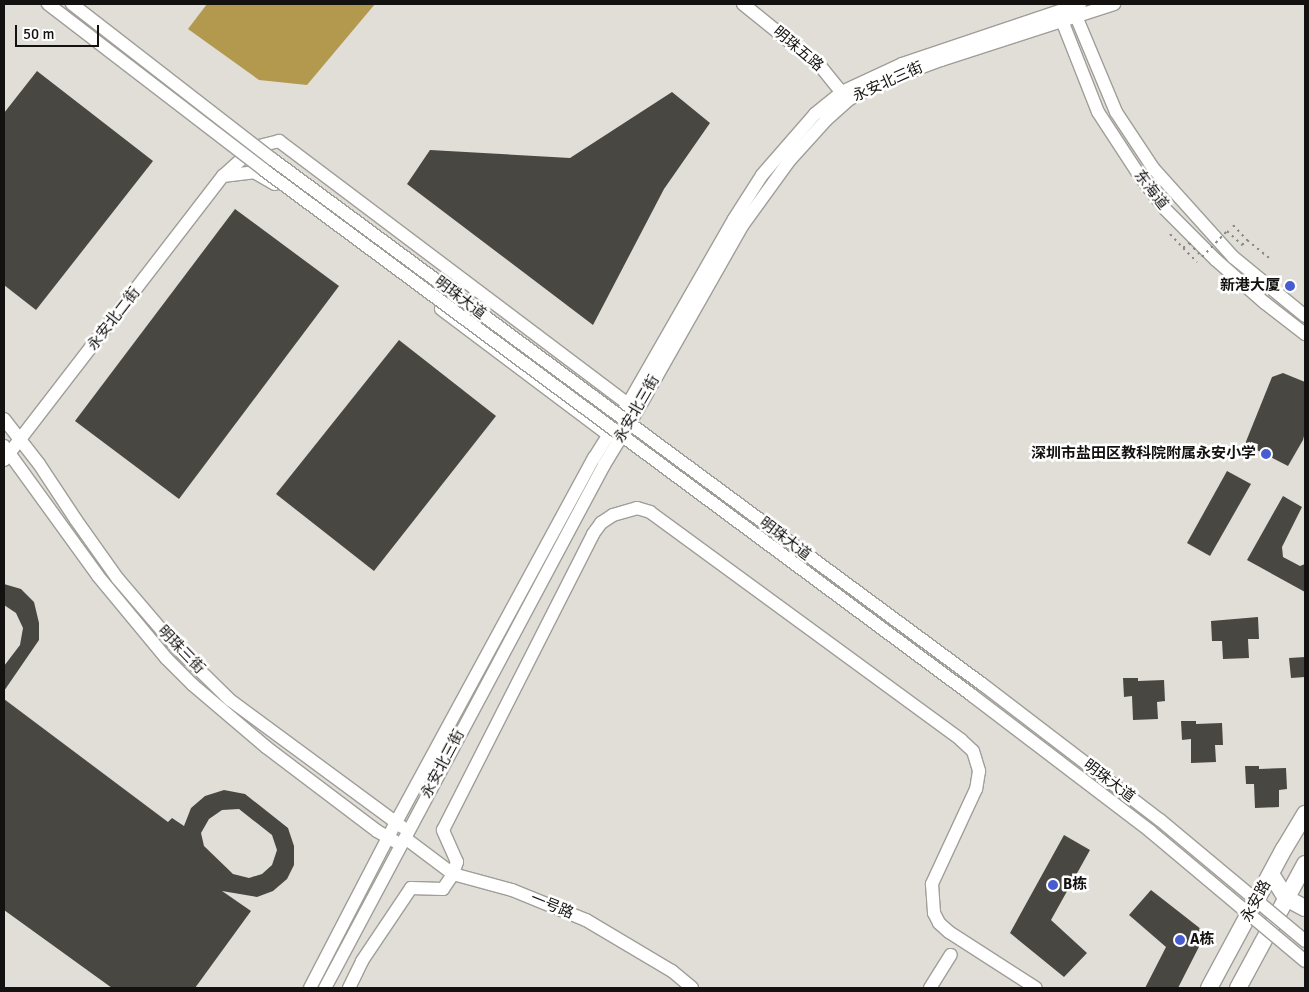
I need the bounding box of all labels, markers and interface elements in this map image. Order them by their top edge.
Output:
scale bar [18,15,101,47]
street label: 明珠五路 [769,23,827,75]
text: 50 m [23,25,54,43]
street label: 永安北三街 [850,59,926,105]
street label: 东海道 [1130,167,1172,213]
street label: 明珠大道 [431,273,489,323]
place label: 新港大厦 [1220,277,1280,295]
marker: 新港大厦 [1284,280,1296,292]
street label: 永安北二街 [84,284,144,354]
street label: 永安北三街 [610,372,664,446]
place label: 深圳市盐田区教科院附属永安小学 [1031,445,1256,463]
marker: 深圳市盐田区教科院附属永安小学 [1260,448,1272,460]
street label: 明珠大道 [756,514,814,564]
street label: 明珠三街 [154,622,208,678]
street label: 永安北三街 [417,727,469,801]
street label: 明珠大道 [1080,756,1138,806]
place label: B栋 [1063,876,1087,894]
street label: 永安路 [1237,877,1275,925]
marker: B栋 [1047,879,1059,891]
street label: 一号路 [528,889,576,923]
place label: A栋 [1190,931,1215,949]
marker: A栋 [1174,934,1186,946]

